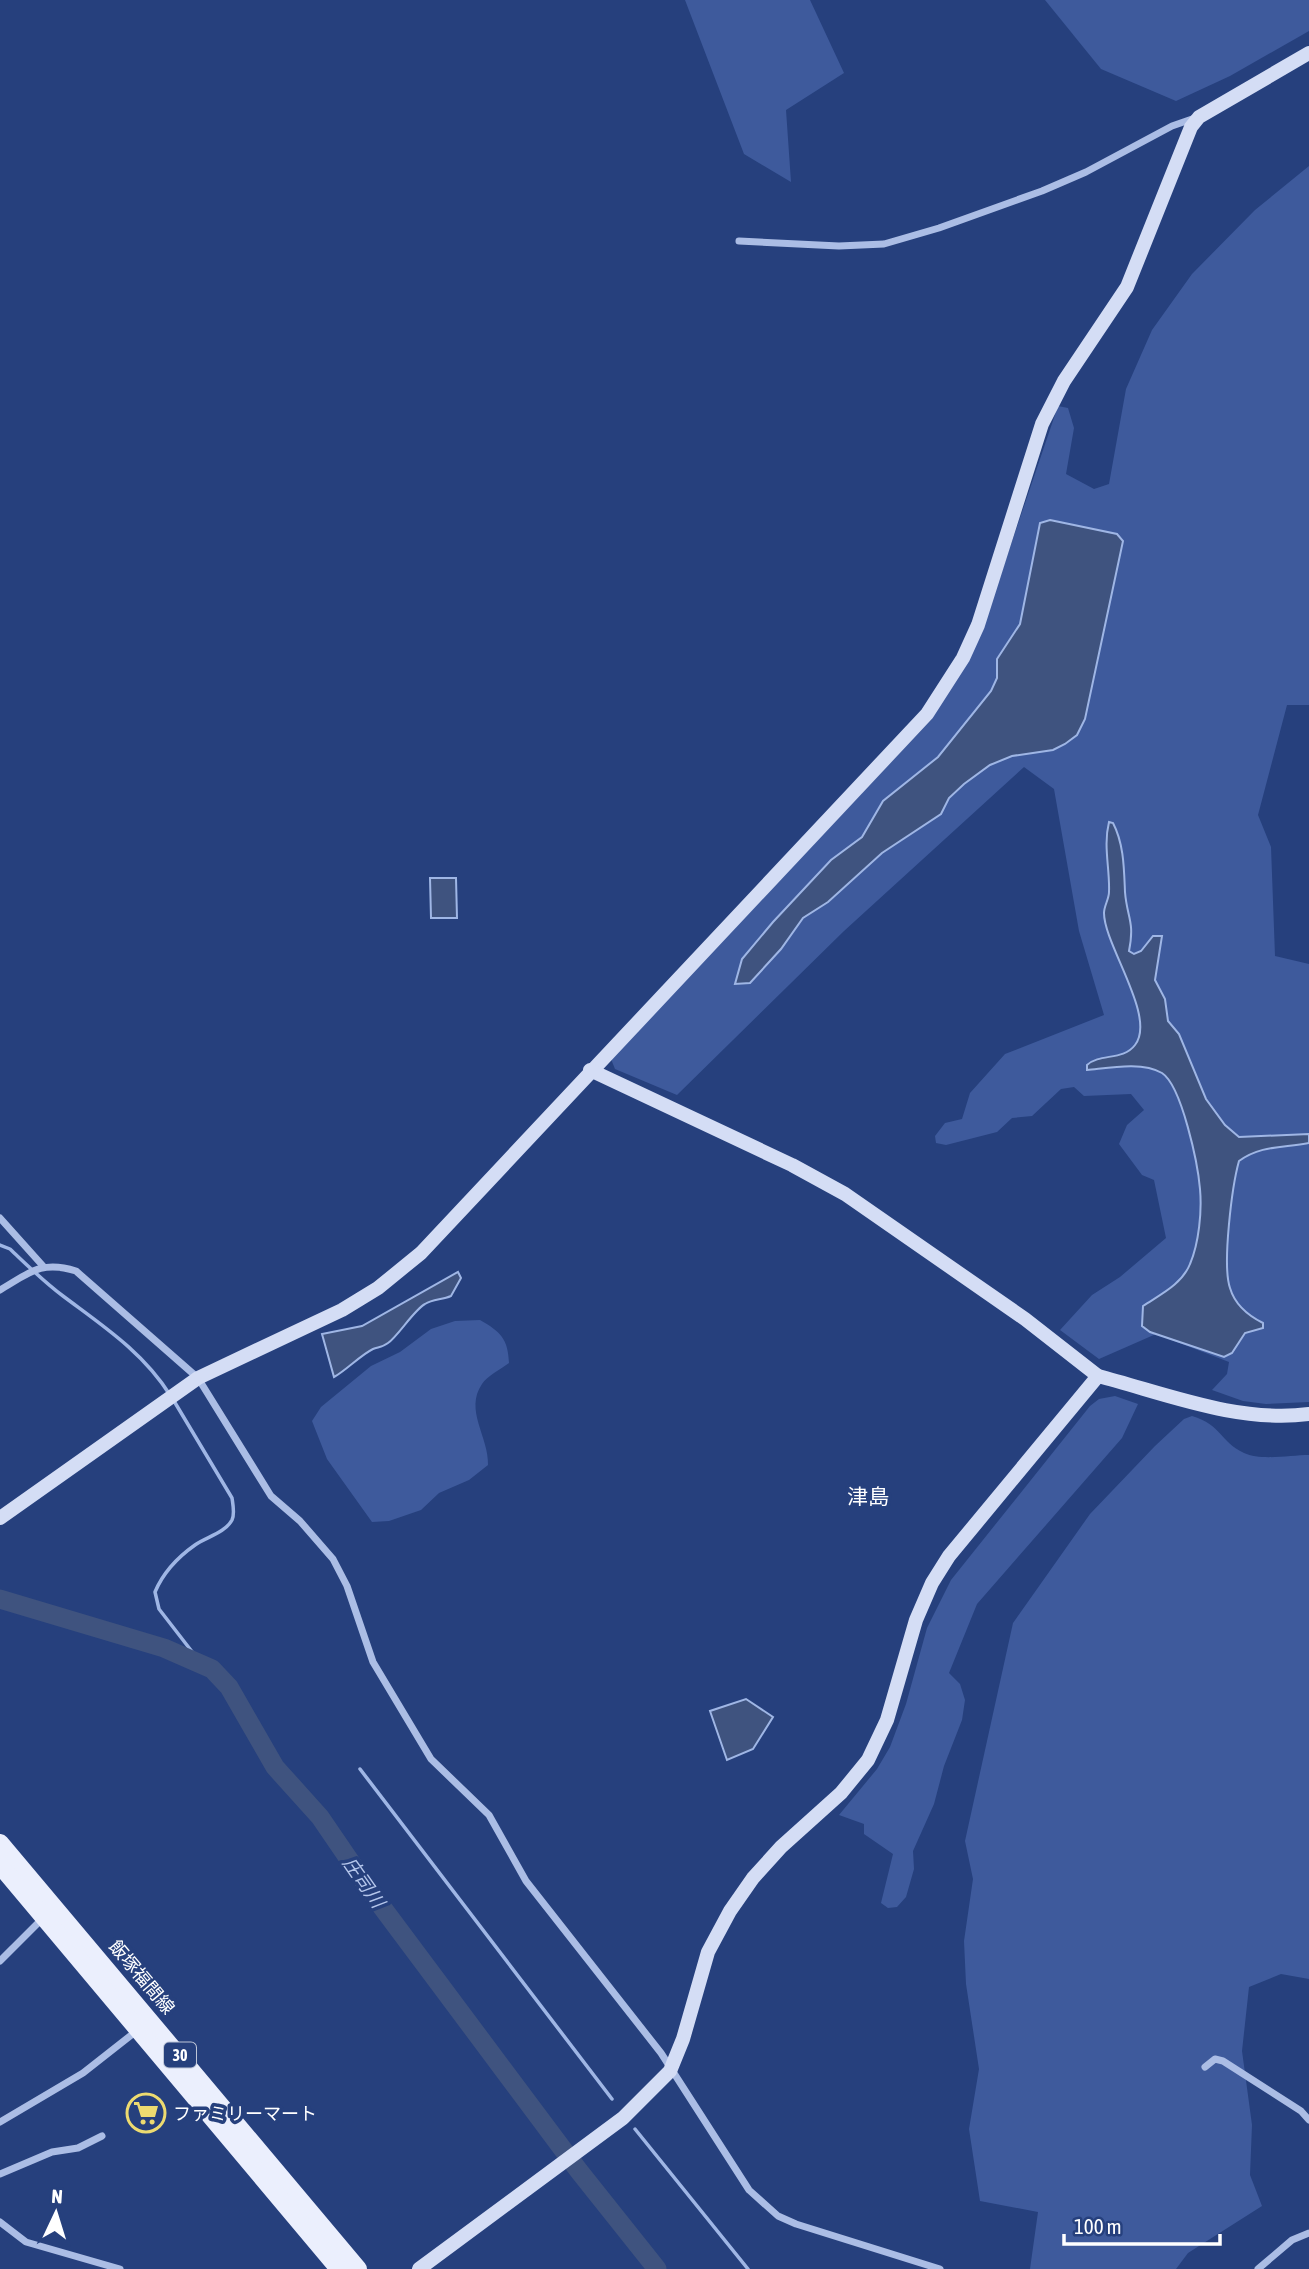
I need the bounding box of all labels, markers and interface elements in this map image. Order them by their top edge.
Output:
district label: 津島 [847,1484,889,1508]
water label: 庄司川 [339,1852,391,1913]
street label: 飯塚福間線 [105,1936,179,2018]
road number: 30 [164,2042,196,2068]
supermarket icon: ファミリーマート [125,2092,167,2134]
place label: ファミリーマート [173,2103,317,2124]
north arrow [21,2178,91,2248]
text: N [51,2185,64,2207]
scale bar [1064,2202,1220,2246]
text: 100 m [1074,2214,1122,2238]

